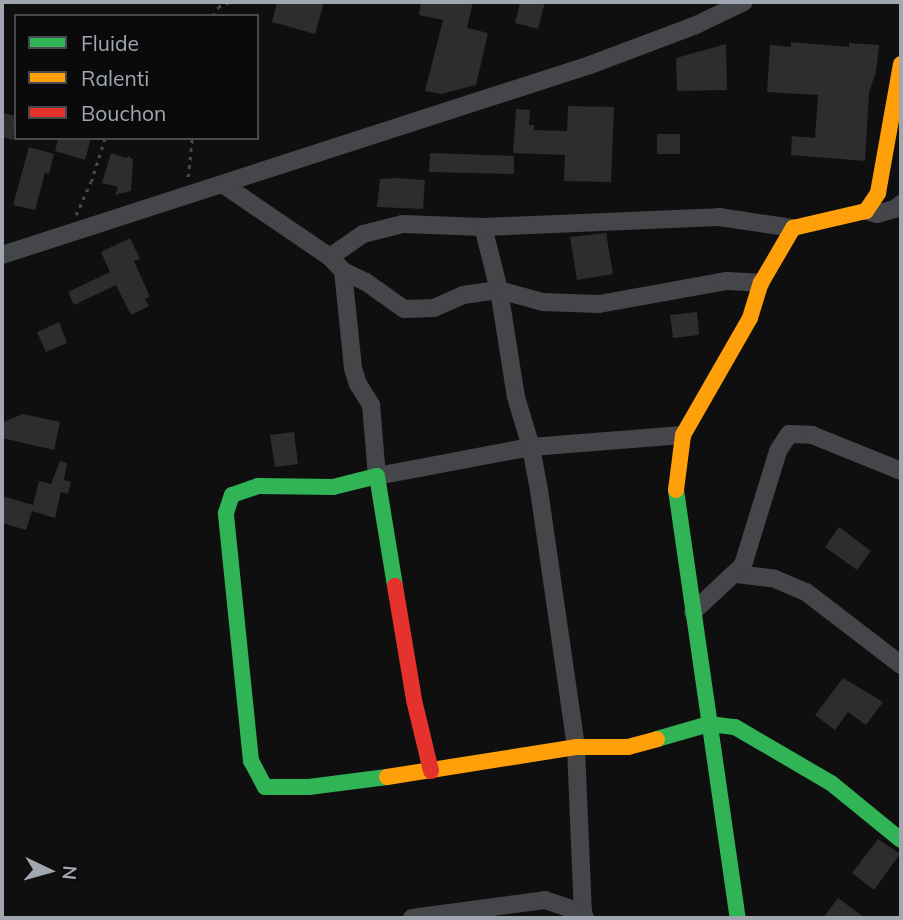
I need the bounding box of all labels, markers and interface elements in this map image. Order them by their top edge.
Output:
legend [14,14,259,140]
text: Fluide [81,30,139,56]
text: Ralenti [81,65,149,91]
text: Bouchon [81,100,166,126]
north arrow [14,836,84,906]
text: N [57,865,83,881]

